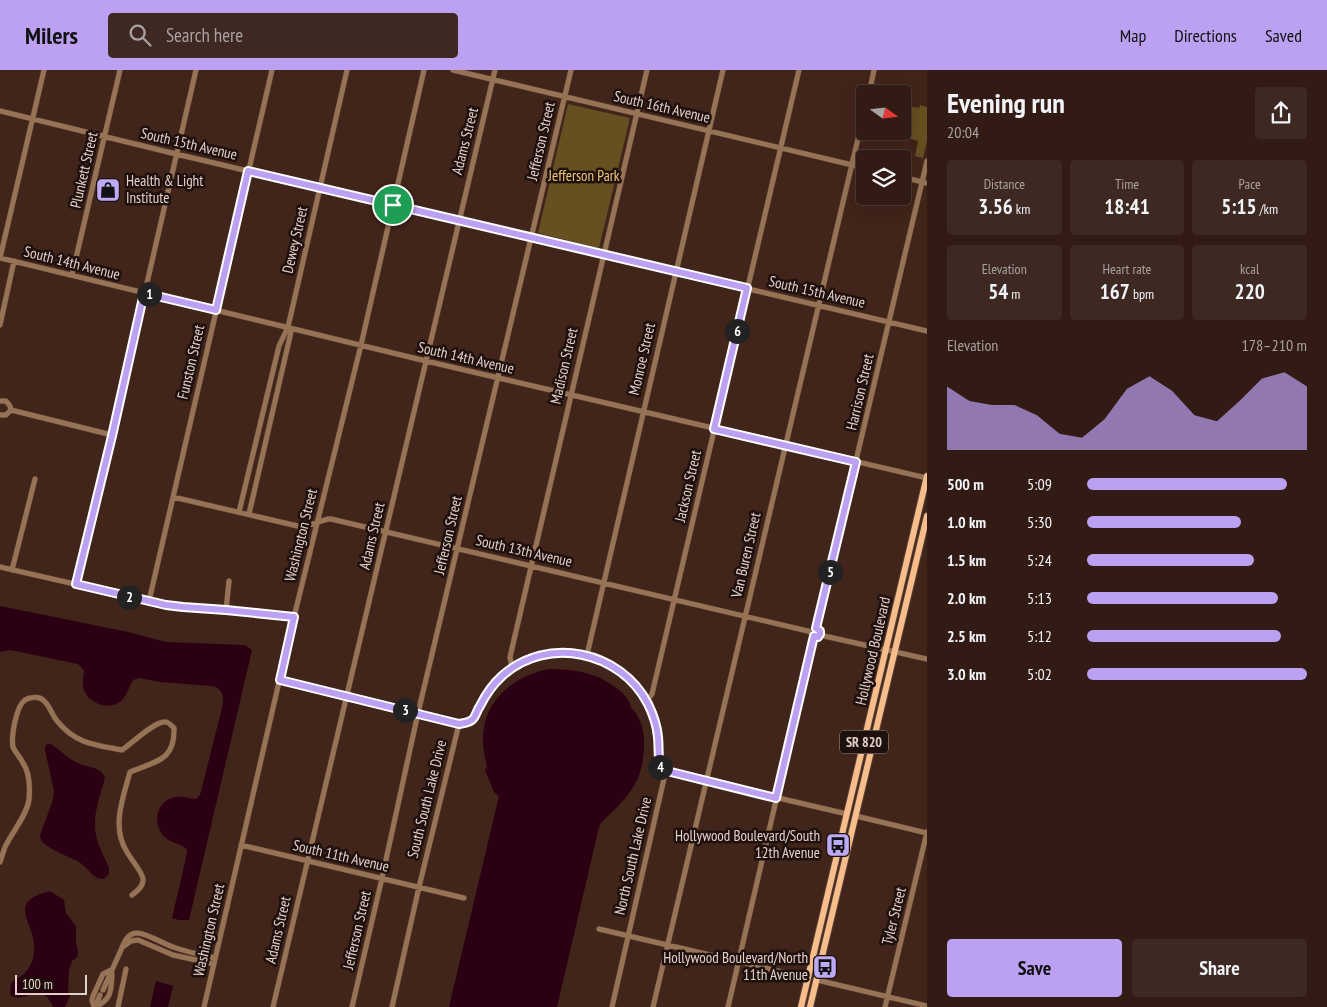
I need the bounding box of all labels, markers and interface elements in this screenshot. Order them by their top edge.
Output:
search box [108,13,458,58]
text: Milers [25,20,78,51]
icon: search [126,21,154,49]
text: Search here [166,23,243,47]
text: Map [1120,24,1146,47]
text: Directions [1174,24,1237,47]
text: Saved [1265,24,1302,47]
text: Evening run [947,84,1065,121]
north arrow [856,85,911,140]
map controls [856,85,911,205]
street label: South 16th Avenue [612,86,712,127]
button: share [1255,87,1307,139]
street label: Jefferson Street [522,100,559,183]
street label: Adams Street [447,105,482,176]
text: 20:04 [947,122,979,142]
street label: South 15th Avenue [139,123,239,164]
street label: Plunkett Street [66,130,102,210]
button: layers [856,150,911,205]
park label: Jefferson Park [547,166,620,185]
place label: Health & Light Institute [126,171,203,207]
text: Distance [984,175,1025,193]
text: Time [1115,175,1139,193]
text: Pace [1239,175,1261,193]
shop icon: Health & Light Institute [95,177,121,203]
pin [372,184,414,226]
icon: arrive [379,191,407,219]
text: 3.56 [978,193,1013,220]
text: 18:41 [1104,193,1150,220]
text: 5:15 [1221,193,1257,220]
text: km [1013,200,1030,218]
text: /km [1257,200,1278,218]
street label: Dewey Street [278,205,311,275]
street label: South 14th Avenue [22,241,122,284]
text: Elevation [982,260,1027,278]
text: Heart rate [1103,260,1151,278]
text: kcal [1240,260,1259,278]
street label: South 15th Avenue [767,271,867,312]
text: 54 [988,278,1008,305]
text: 167 [1100,278,1130,305]
text: 220 [1235,278,1265,305]
pin: 1 [136,282,162,306]
text: 1 [146,285,153,303]
text: m [1008,285,1020,303]
text: bpm [1130,285,1154,303]
pin: 6 [724,318,750,344]
street label: Monroe Street [624,321,659,397]
text: 6 [734,322,741,340]
street label: Funston Street [173,323,208,401]
street label: Madison Street [546,326,582,406]
text: Elevation [947,335,998,355]
text: 178–210 m [1242,335,1307,355]
street label: South 14th Avenue [416,337,516,378]
street label: Harrison Street [841,352,878,432]
street label: Jackson Street [670,448,705,525]
text: 500 m [947,474,984,494]
text: 5:09 [1027,474,1052,494]
street label: Washington Street [280,487,321,583]
street label: Jefferson Street [429,494,466,577]
street label: Adams Street [355,500,388,571]
street label: Van Buren Street [726,510,765,600]
text: 1.0 km [947,512,986,532]
text: 5:30 [1027,512,1052,532]
street label: South 13th Avenue [474,530,574,571]
text: 1.5 km [947,550,986,570]
text: 5:24 [1027,550,1052,570]
pin: 5 [818,560,842,584]
text: 5 [827,563,834,581]
pin: 2 [116,584,142,610]
text: 2 [126,588,133,606]
text: 2.0 km [947,588,986,608]
text: 5:13 [1027,588,1052,608]
street label: Hollywood Boulevard [851,595,894,707]
text: 2.5 km [947,626,986,646]
text: 5:12 [1027,626,1052,646]
text: 3.0 km [947,664,986,684]
text: 5:02 [1027,664,1052,684]
pin: 3 [392,698,418,722]
text: 3 [402,701,409,719]
road number: SR 820 [840,730,888,754]
street label: South South Lake Drive [403,738,450,860]
pin: 4 [648,754,672,780]
text: 4 [657,758,664,776]
street label: North South Lake Drive [610,795,655,917]
place label: Hollywood Boulevard/South 12th Avenue [675,826,820,862]
bus stop icon: Hollywood Boulevard/South 12th Avenue [825,832,851,858]
street label: South 11th Avenue [291,835,391,876]
street label: Washington Street [189,882,228,978]
street label: Tyler Street [877,885,910,947]
street label: Jefferson Street [338,889,375,972]
street label: Adams Street [261,894,294,965]
button: Save [947,939,1122,997]
button: Share [1132,939,1307,997]
place label: Hollywood Boulevard/North 11th Avenue [663,948,808,984]
bus stop icon: Hollywood Boulevard/North 11th Avenue [812,954,838,980]
scale bar [15,972,88,995]
text: 100 m [22,975,53,993]

